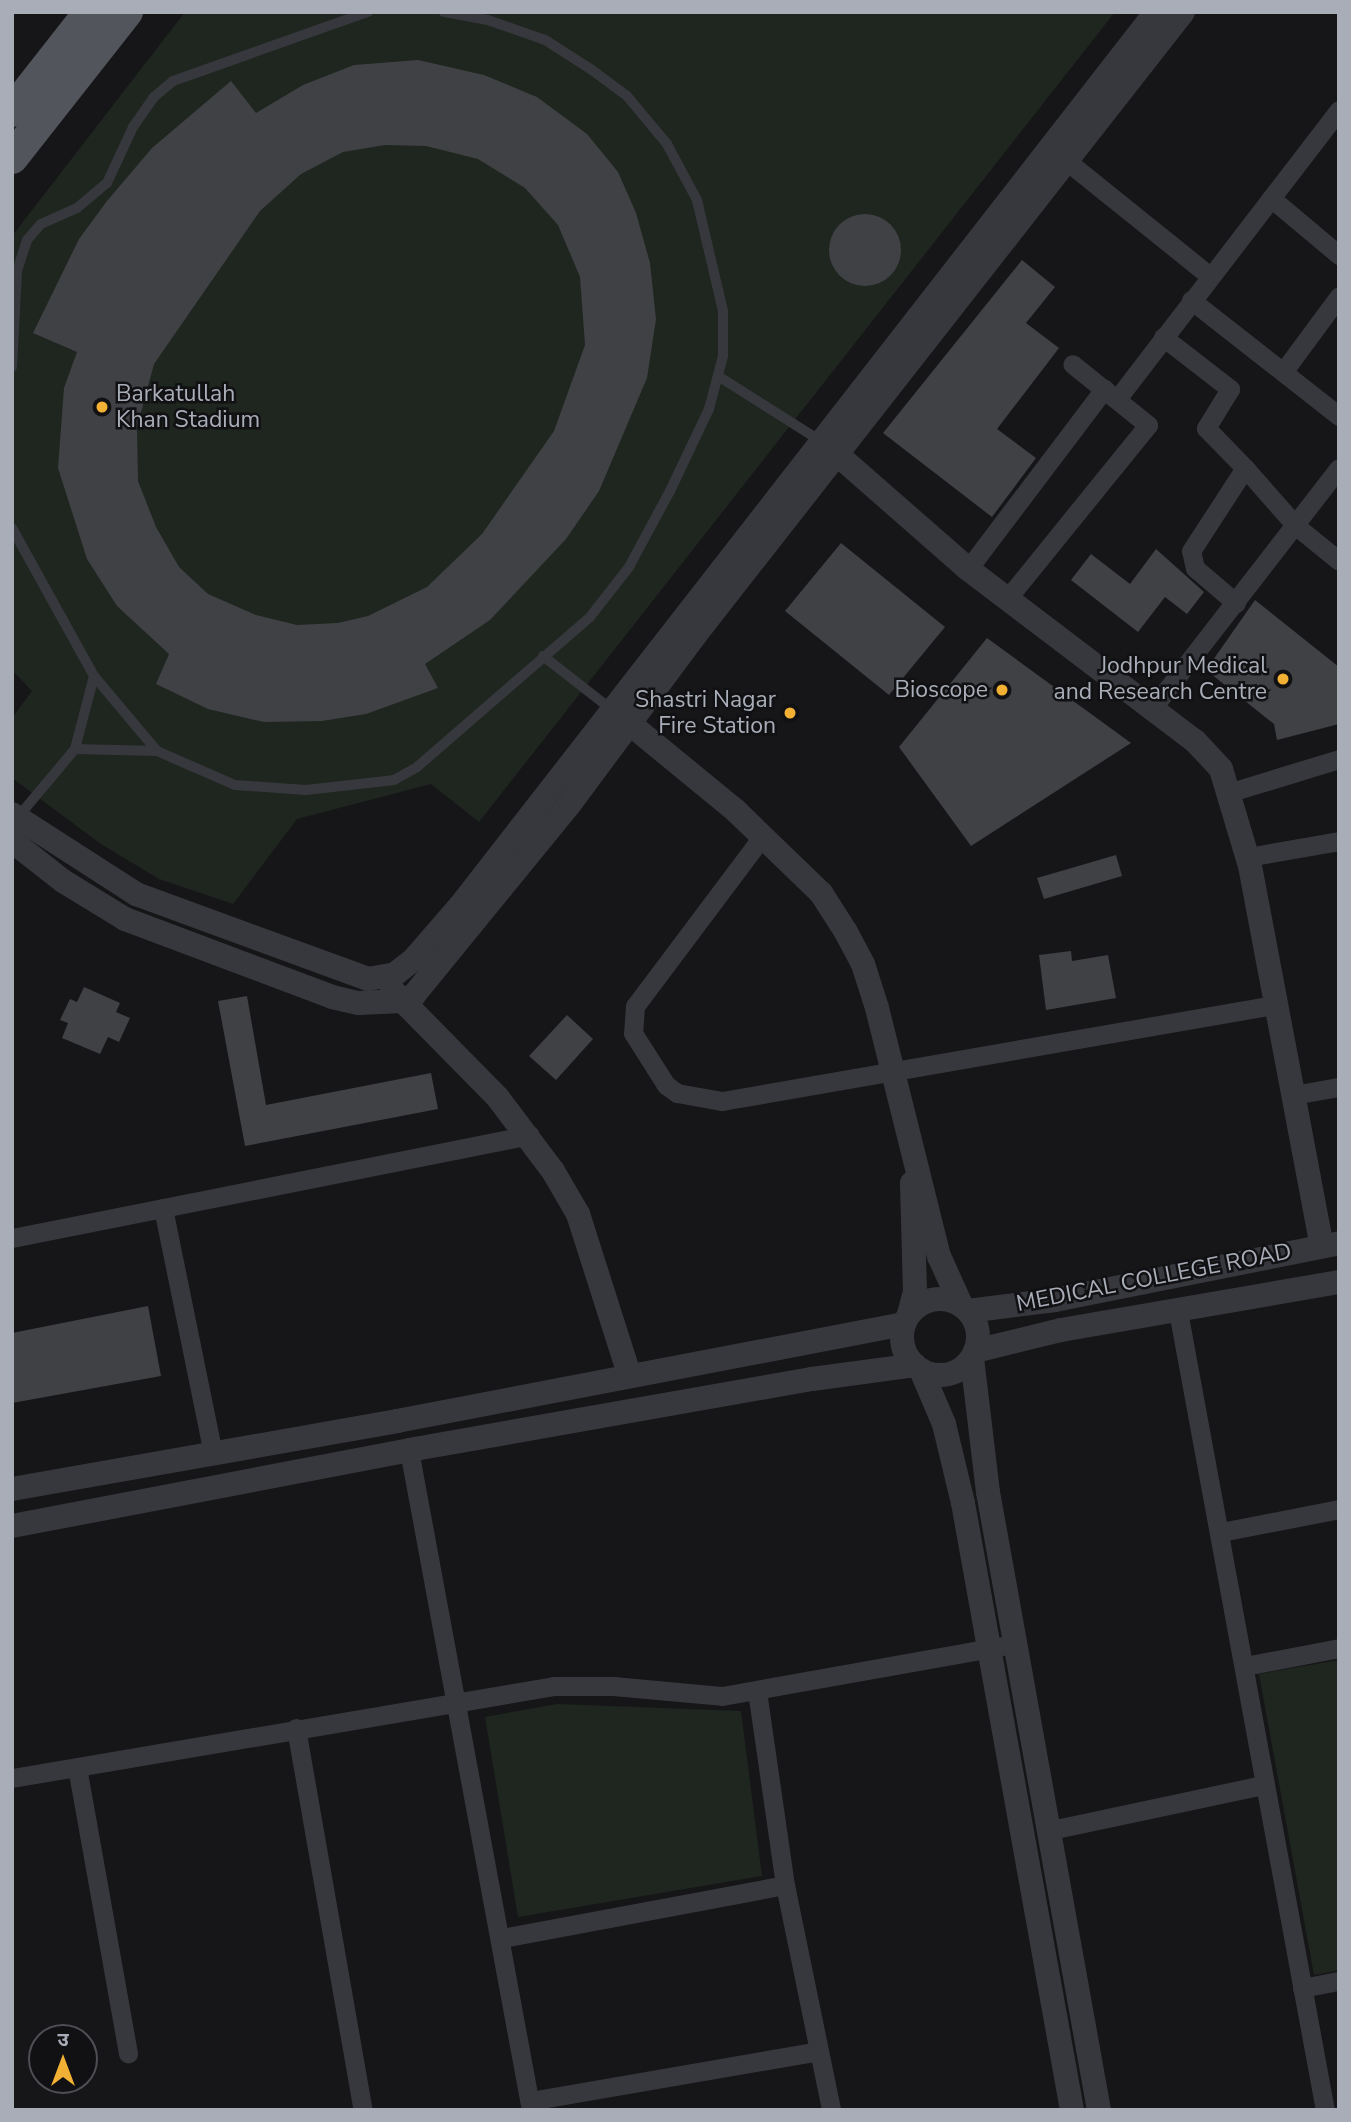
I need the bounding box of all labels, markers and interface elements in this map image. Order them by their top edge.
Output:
place label: Barkatullah Khan Stadium [116,380,260,434]
marker: Barkatullah Khan Stadium [94,399,110,415]
place label: Jodhpur Medical and Research Centre [1054,652,1267,706]
marker: Jodhpur Medical and Research Centre [1273,669,1293,689]
place label: Bioscope [894,676,988,704]
marker: Bioscope [994,682,1010,698]
place label: Shastri Nagar Fire Station [635,686,776,740]
marker: Shastri Nagar Fire Station [782,705,798,721]
street label: MEDICAL COLLEGE ROAD [1014,1238,1294,1318]
north arrow [28,2024,98,2094]
text: उ [57,2027,69,2053]

